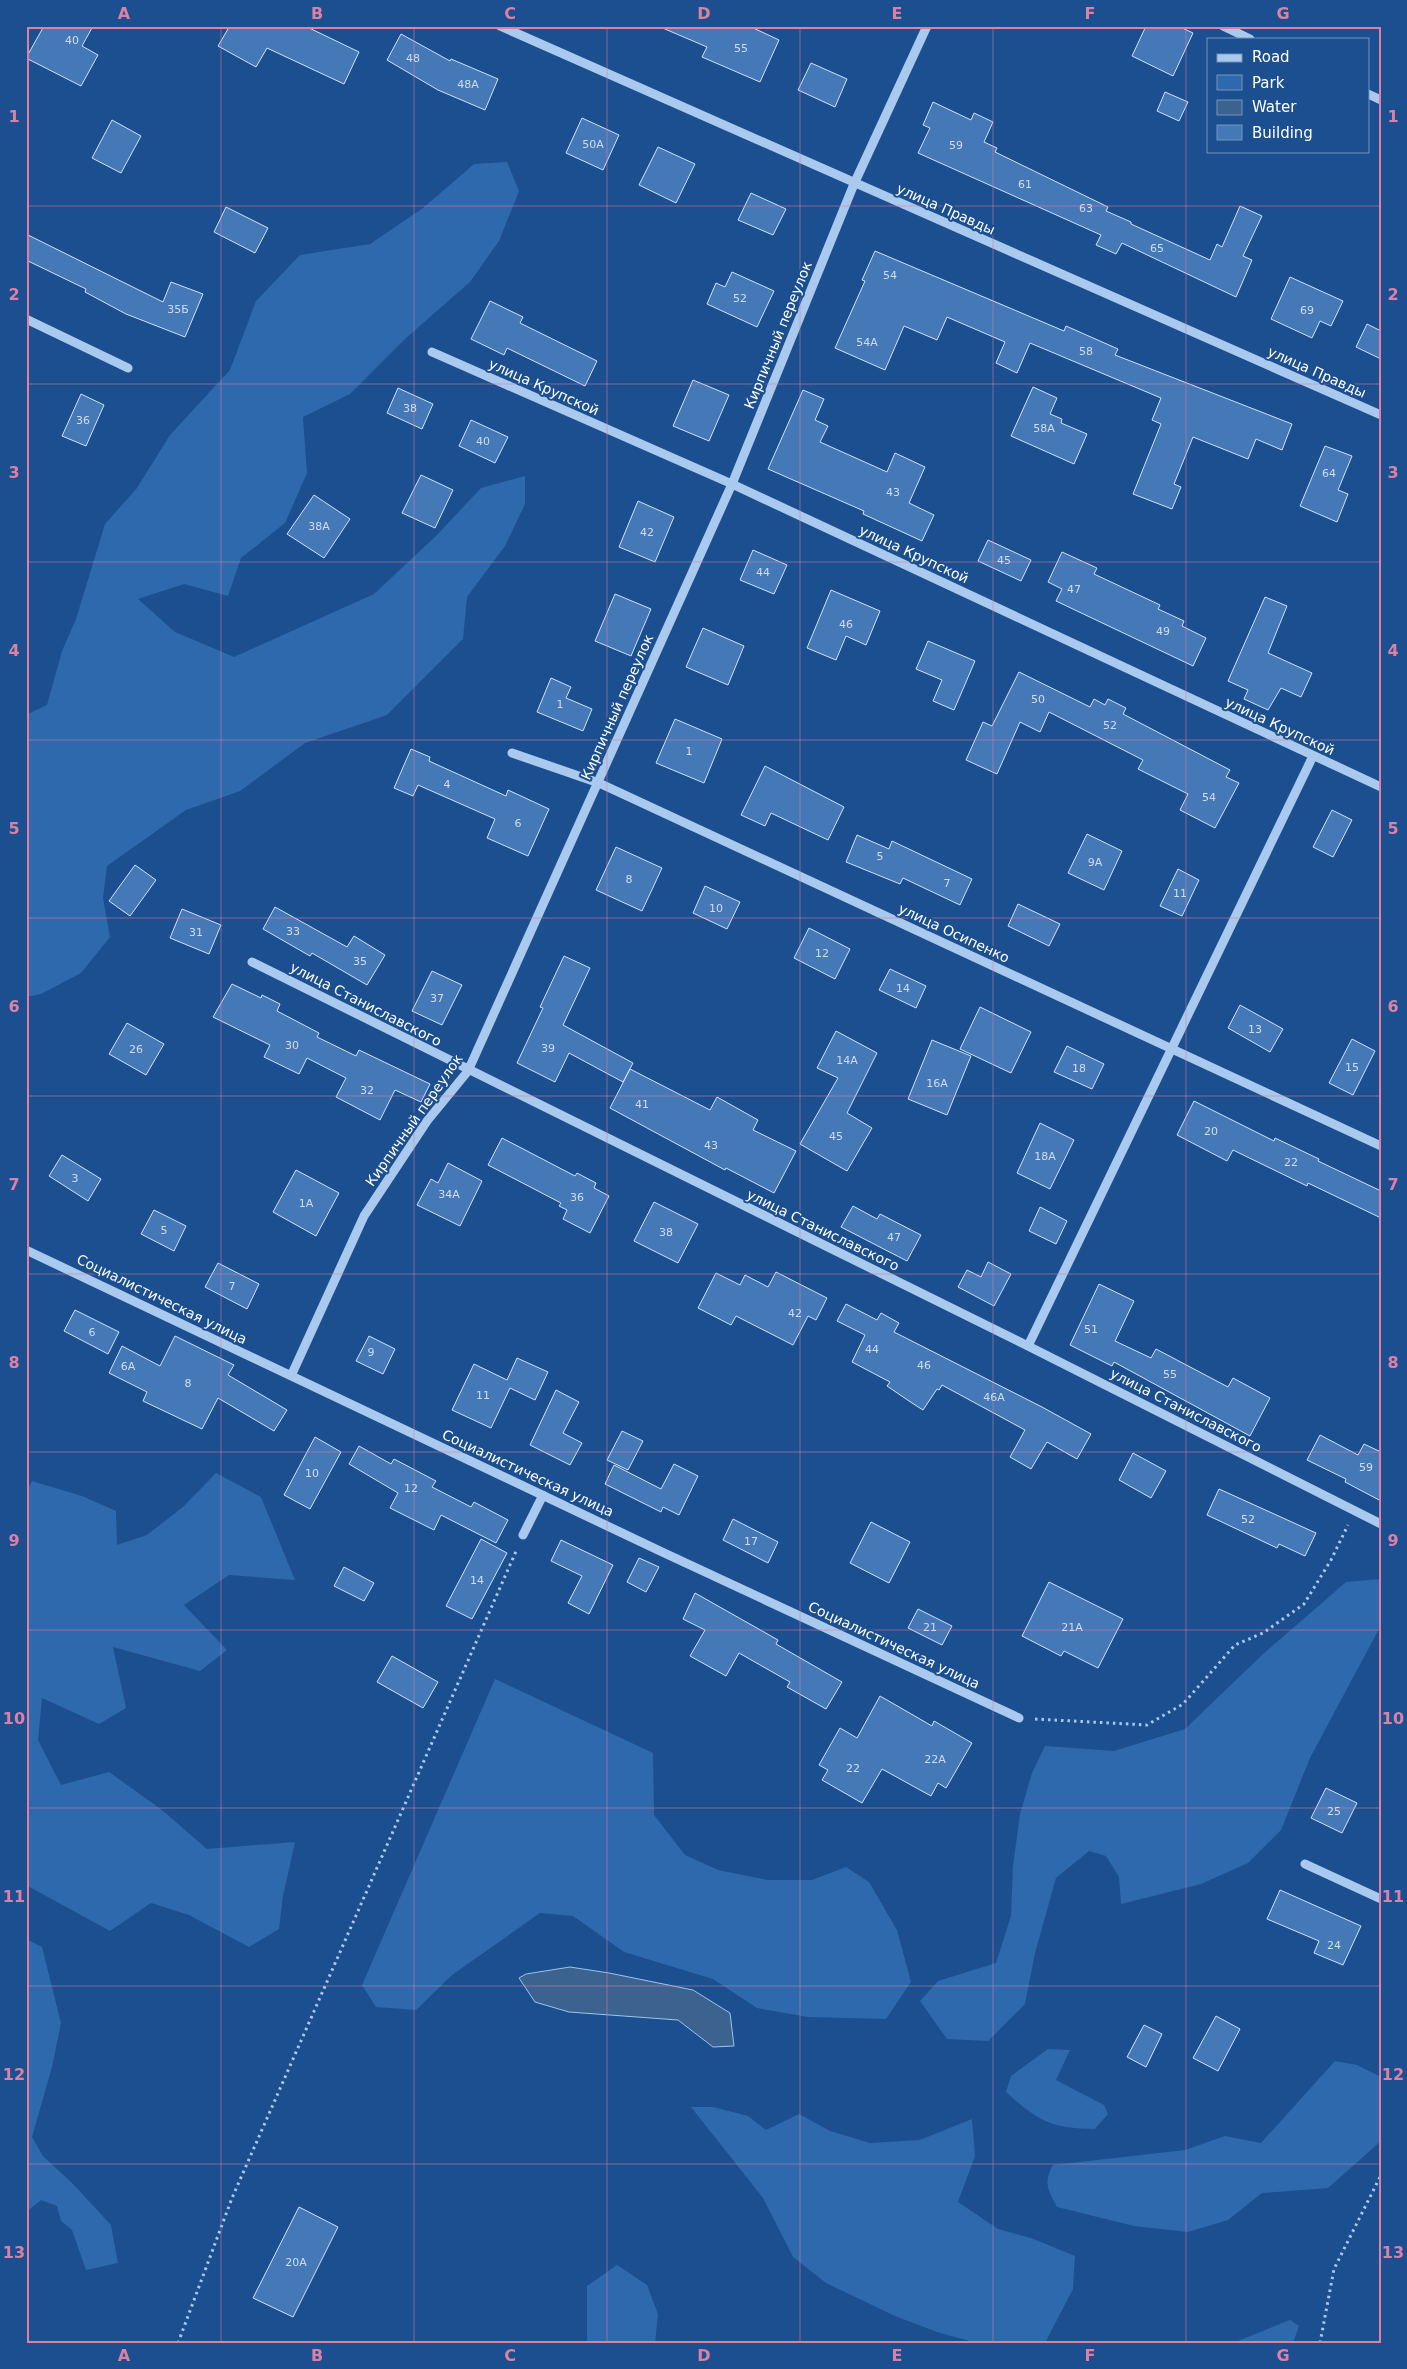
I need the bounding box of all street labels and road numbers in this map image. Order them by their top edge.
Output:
street label: улица Правды [894,180,998,238]
street label: Кирпичный переулок [741,259,815,411]
street label: улица Правды [1265,343,1369,401]
street label: улица Крупской [486,355,602,419]
street label: улица Крупской [857,522,971,586]
street label: Кирпичный переулок [578,632,656,782]
street label: улица Крупской [1223,694,1337,758]
street label: улица Осипенко [896,900,1012,966]
street label: улица Станиславского [288,959,444,1049]
street label: Кирпичный переулок [362,1051,466,1189]
street label: улица Станиславского [744,1186,902,1274]
street label: Социалистическая улица [74,1251,250,1347]
street label: улица Станиславского [1108,1365,1264,1455]
street label: Социалистическая улица [440,1426,616,1520]
street label: Социалистическая улица [806,1598,982,1692]

